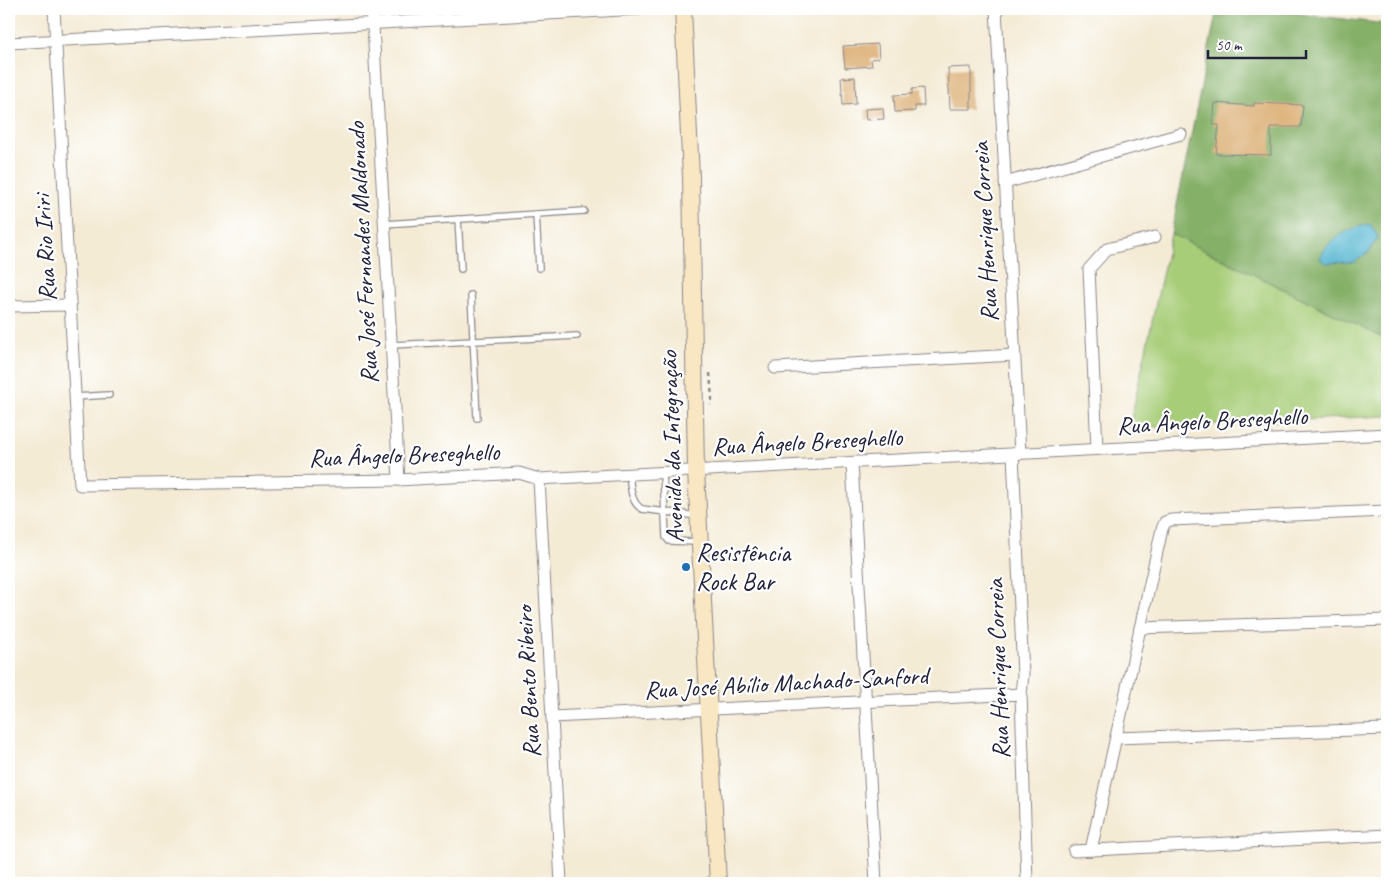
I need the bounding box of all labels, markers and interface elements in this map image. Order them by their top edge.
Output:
scale bar [1208,28,1306,60]
text: 50 m [1216,36,1243,55]
street label: Rua José Fernandes Maldonado [340,120,386,385]
street label: Rua Henrique Correia [964,139,1006,323]
street label: Rua Rio Iriri [26,190,64,302]
street label: Avenida da Integração [653,349,691,544]
street label: Rua Ângelo Breseghello [1116,400,1309,442]
street label: Rua Ângelo Breseghello [711,421,904,463]
street label: Rua Ângelo Breseghello [308,436,501,474]
place label: Resistência Rock Bar [696,537,792,598]
marker: Resistência Rock Bar [680,561,692,573]
street label: Rua Henrique Correia [979,576,1017,760]
street label: Rua Bento Ribeiro [508,602,548,759]
street label: Rua José Abílio Machado-Sanford [643,659,933,706]

